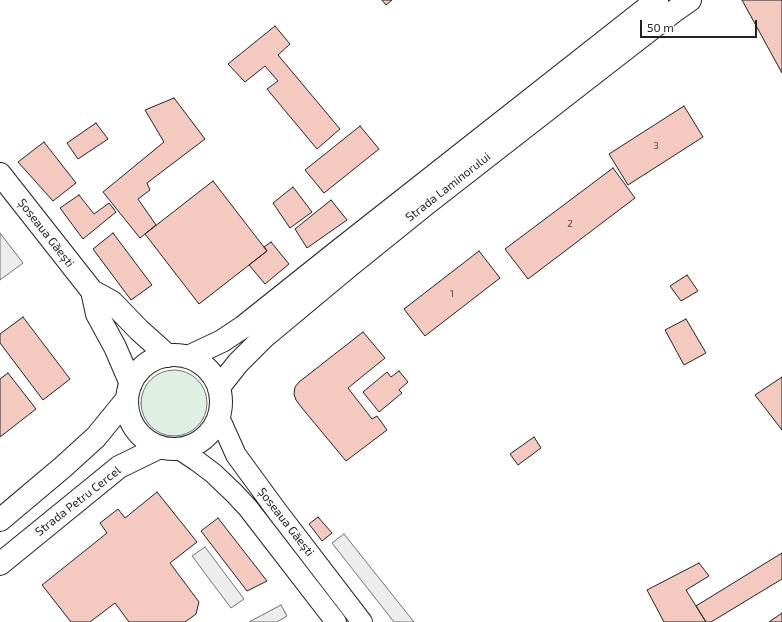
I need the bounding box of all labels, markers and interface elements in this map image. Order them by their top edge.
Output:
scale bar [642,12,759,38]
text: 50 m [647,20,674,34]
house number: 3 [653,140,659,152]
street label: Strada Laminorului [403,149,493,225]
street label: Șoseaua Găești [15,196,77,270]
house number: 2 [567,218,573,230]
house number: 1 [450,288,454,300]
street label: Strada Petru Cercel [32,463,124,539]
street label: Șoseaua Găești [255,485,317,559]

